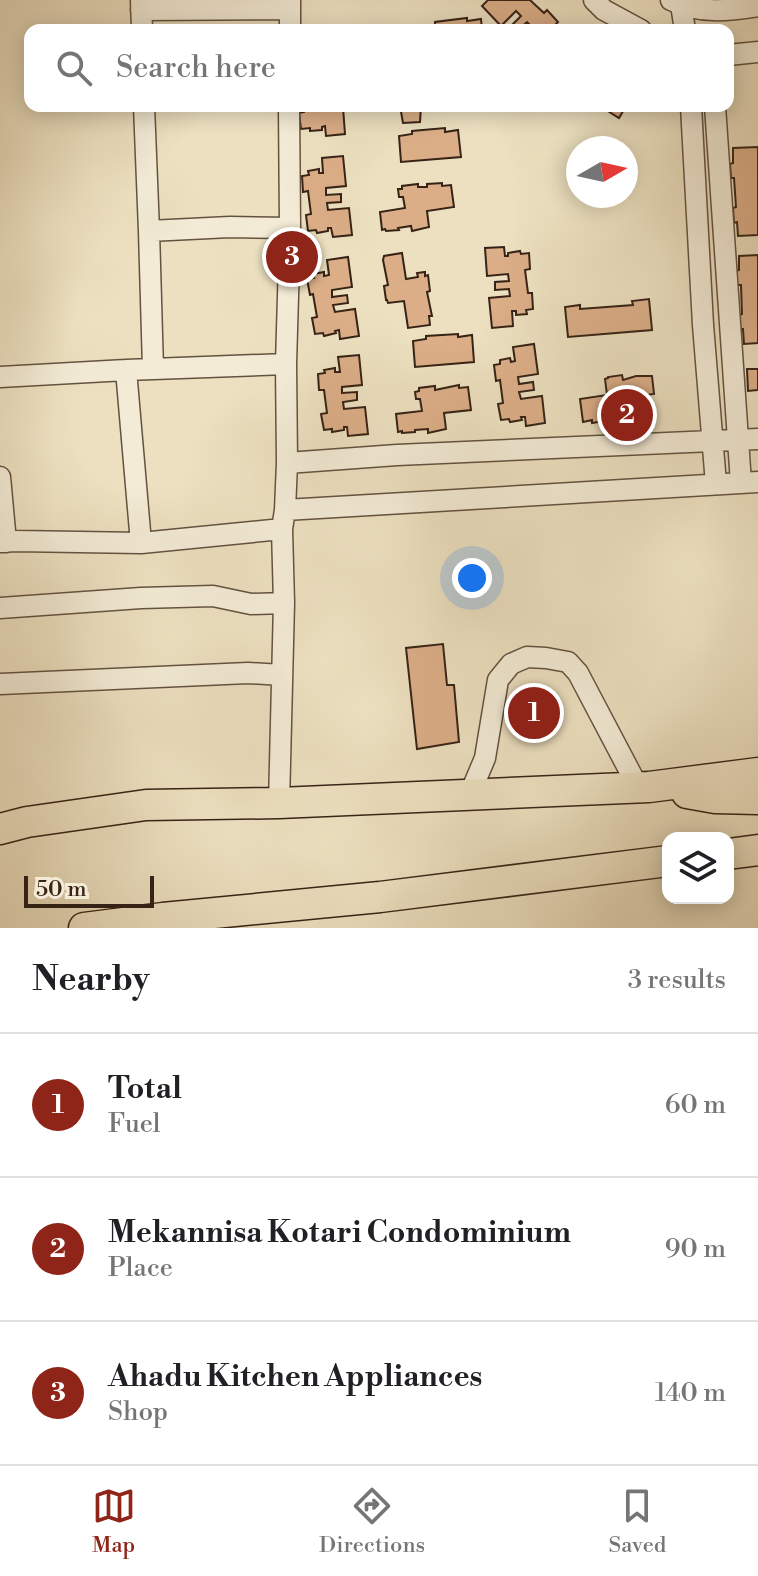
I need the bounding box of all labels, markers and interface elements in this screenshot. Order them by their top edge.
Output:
search box [24,24,734,112]
icon: search [52,46,96,90]
text: Search here [116,49,276,87]
north arrow [566,136,638,208]
pin: 3 [266,227,318,287]
pin: 2 [601,385,653,445]
your location [452,558,492,598]
pin: 1 [508,683,560,743]
map controls [662,832,734,904]
button: layers [662,832,734,904]
scale bar [24,872,154,908]
text: 50 m [36,876,87,903]
text: Nearby [32,959,150,1001]
text: 3 results [628,964,726,996]
text: Total [108,1070,182,1108]
text: 1 [52,1089,64,1121]
text: 60 m [665,1089,726,1121]
text: Fuel [108,1108,161,1140]
text: Mekannisa Kotari Condominium [108,1214,571,1252]
text: 2 [50,1233,66,1265]
text: 90 m [665,1233,726,1265]
text: Place [108,1252,173,1284]
text: Ahadu Kitchen Appliances [108,1358,482,1396]
text: 3 [50,1377,66,1409]
text: 140 m [655,1377,726,1409]
text: Shop [108,1396,168,1428]
tab: Map [92,1484,136,1559]
tab: Directions [319,1484,425,1559]
tab: Saved [609,1484,666,1559]

